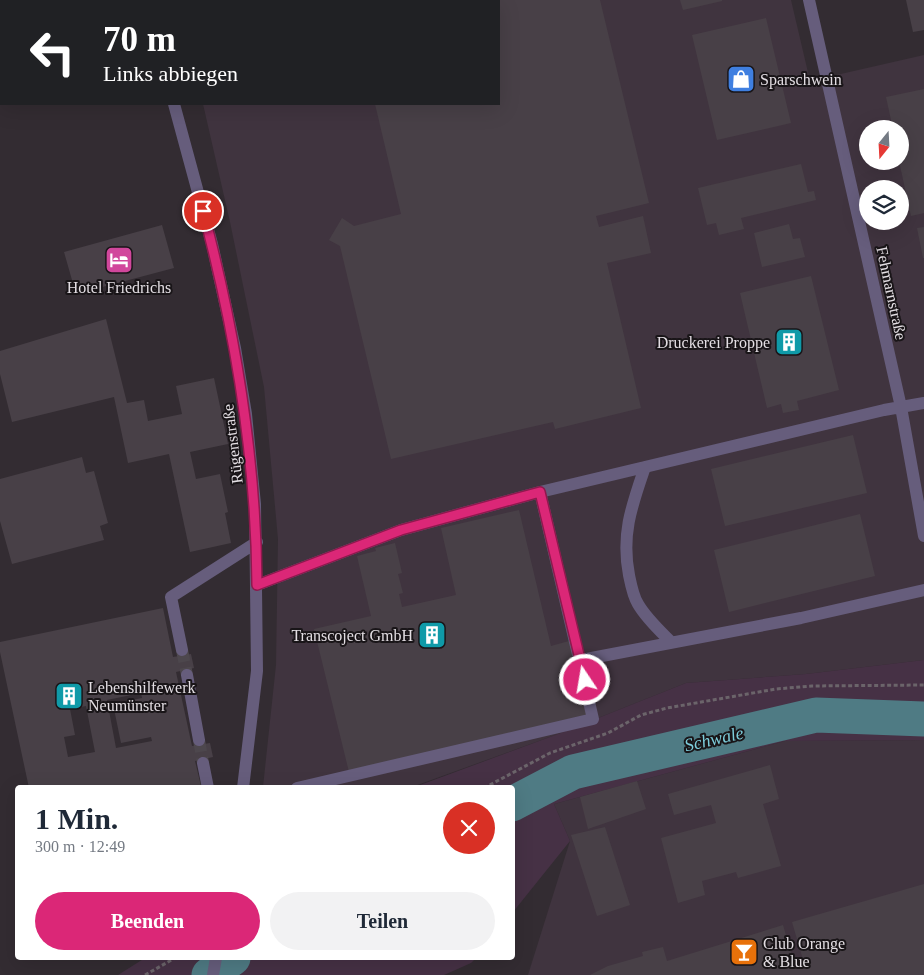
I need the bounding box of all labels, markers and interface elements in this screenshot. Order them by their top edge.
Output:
icon: left [20,20,85,85]
text: 70 m [103,20,176,59]
text: Links abbiegen [103,61,238,86]
shop icon: Sparschwein [726,64,756,94]
place label: Sparschwein [760,71,842,89]
north arrow [859,120,909,170]
map controls [859,120,909,230]
button: layers [859,180,909,230]
pin [182,190,224,232]
icon: arrive [189,197,217,225]
hotel icon: Hotel Friedrichs [104,245,134,275]
street label: Fehmarnstraße [873,245,910,341]
place label: Hotel Friedrichs [67,279,171,296]
building icon: Druckerei Proppe [774,327,804,357]
place label: Druckerei Proppe [657,334,770,352]
street label: Rügenstraße [219,403,247,485]
building icon: Transcoject GmbH [417,620,447,650]
place label: Transcoject GmbH [291,627,413,645]
position arrow [558,653,610,705]
place label: Lebenshilfewerk Neumünster [88,679,196,714]
building icon: Lebenshilfewerk Neumünster [54,681,84,711]
water label: Schwale [683,723,745,755]
text: 1 Min. [35,802,118,835]
button: close [443,802,495,854]
text: 300 m · 12:49 [35,838,125,855]
button: Beenden [35,892,260,950]
button: Teilen [270,892,495,950]
place label: Club Orange & Blue [763,935,845,970]
bar icon: Club Orange & Blue [729,937,759,967]

